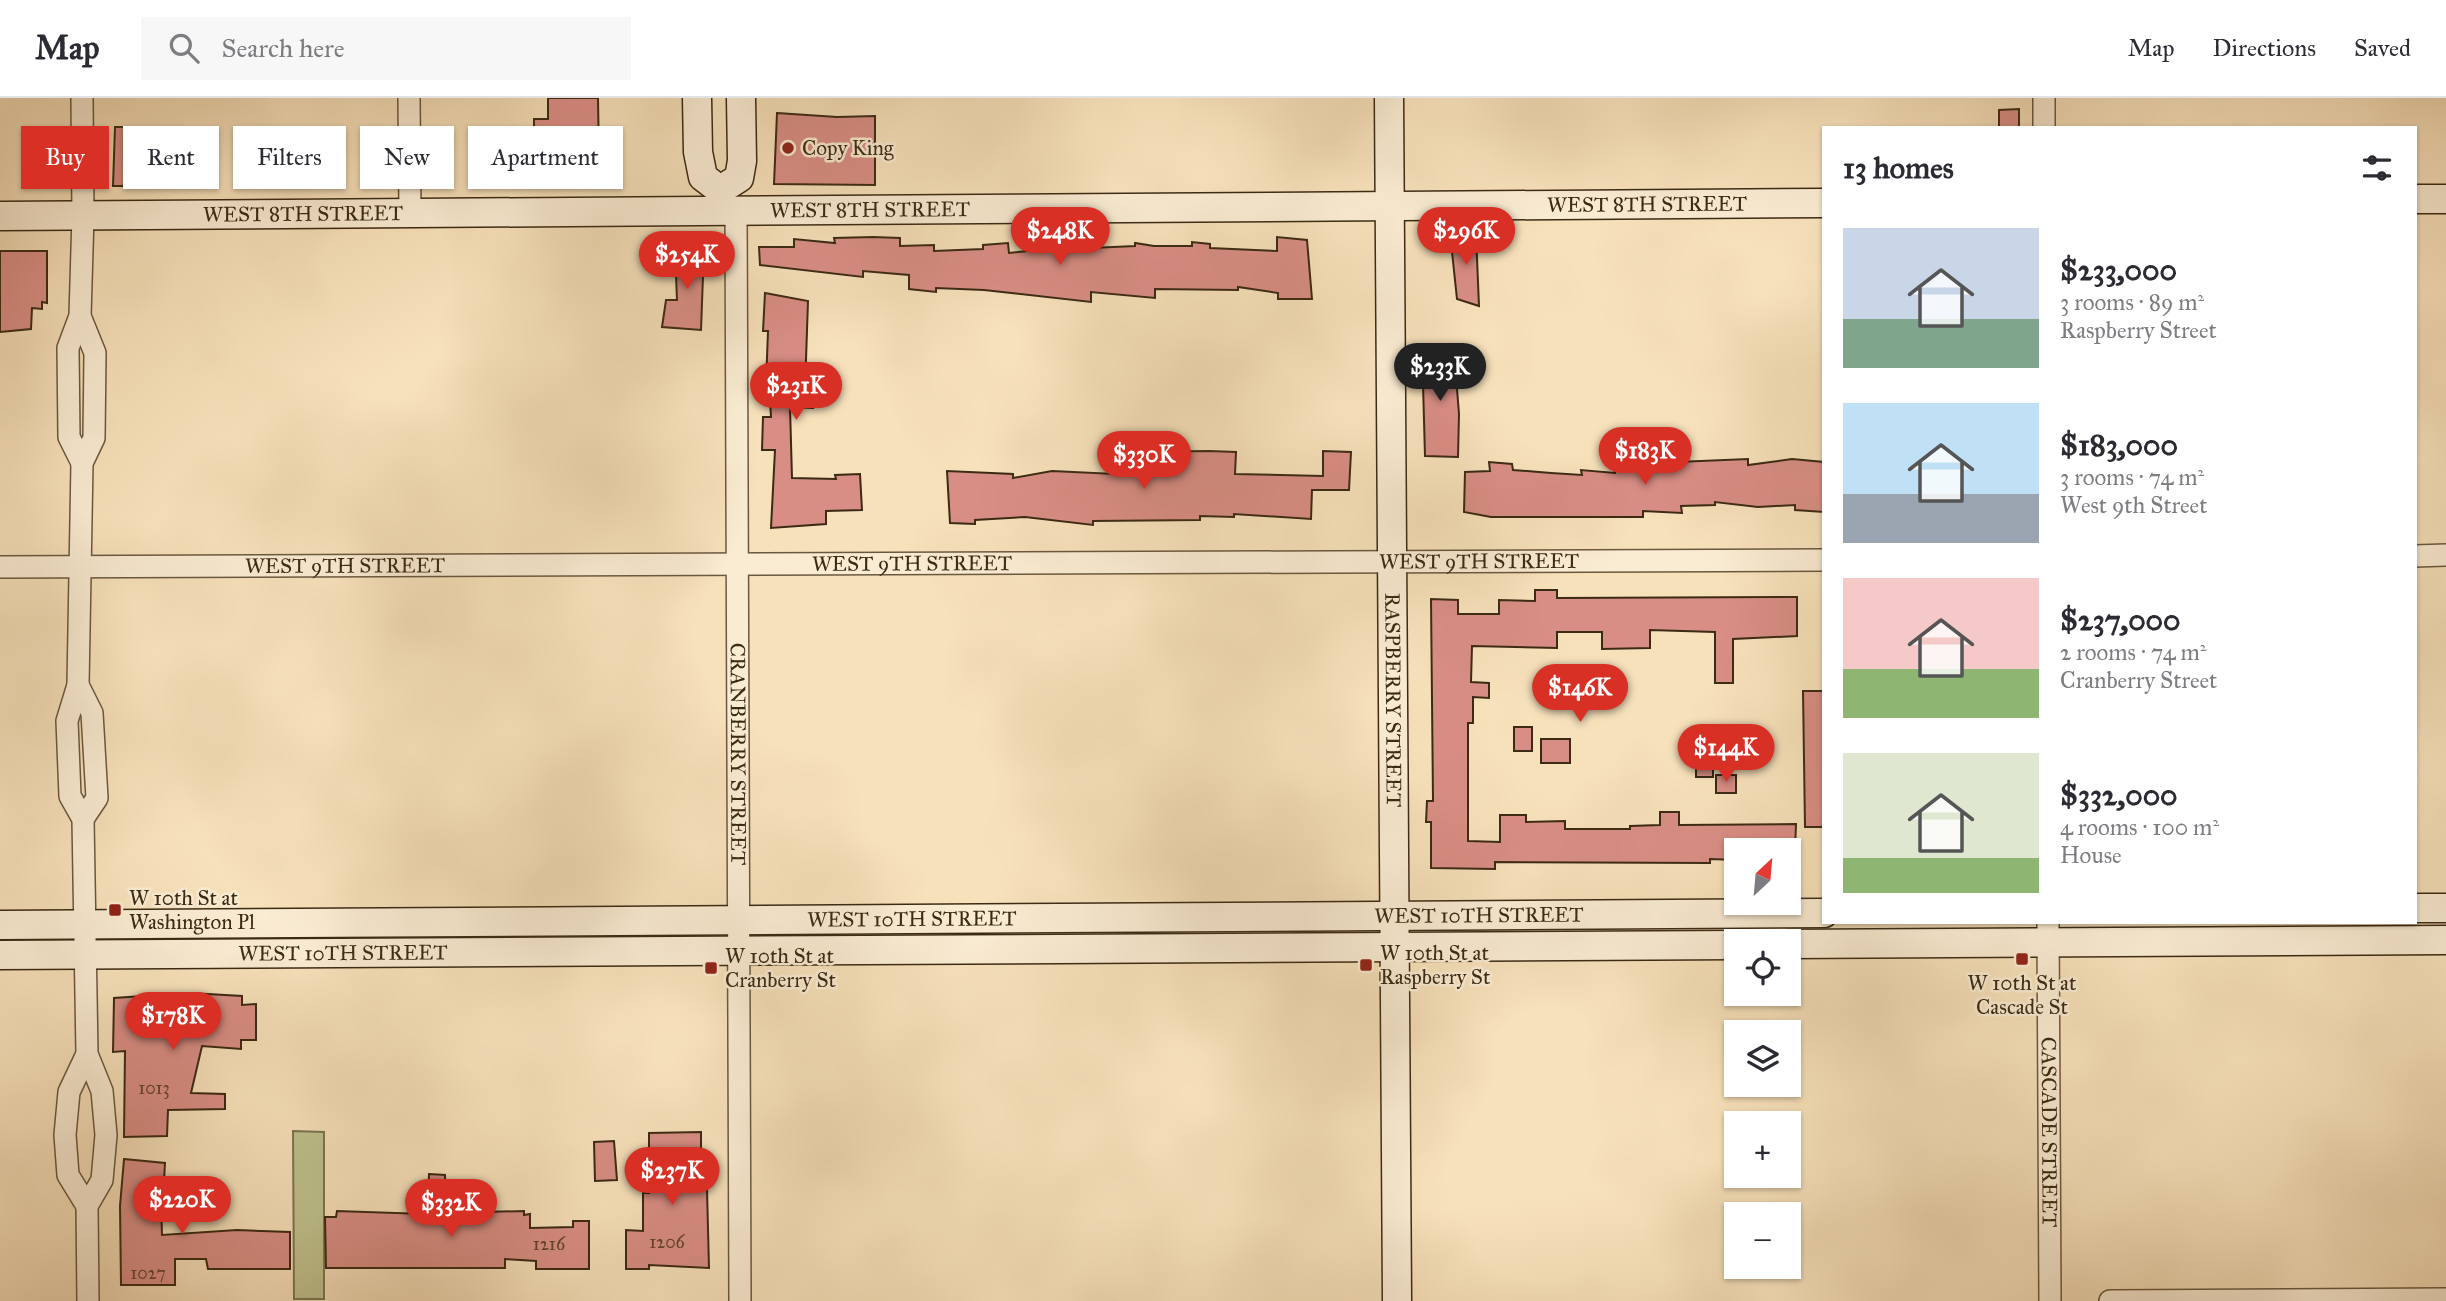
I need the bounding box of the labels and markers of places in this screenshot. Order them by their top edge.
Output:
place label: Copy King [802,135,894,161]
marker: Copy King [780,140,796,156]
pin: $248K [1011,208,1109,267]
pin: $296K [1417,208,1515,267]
pin: $254K [638,232,736,291]
pin: $233K [1391,344,1489,403]
pin: $231K [747,362,845,422]
pin: $183K [1596,428,1694,487]
pin: $330K [1095,432,1193,491]
pin: $146K [1531,664,1629,724]
pin: $144K [1677,724,1775,784]
place label: W 10th St at Washington Pl [129,885,255,935]
marker: W 10th St at Washington Pl [107,902,123,918]
place label: W 10th St at Raspberry St [1380,940,1491,990]
place label: W 10th St at Cranberry St [725,943,836,993]
marker: W 10th St at Cascade St [2014,951,2030,967]
marker: W 10th St at Raspberry St [1358,957,1374,973]
marker: W 10th St at Cranberry St [703,960,719,976]
place label: W 10th St at Cascade St [1968,970,2077,1020]
pin: $178K [124,992,222,1052]
pin: $237K [623,1148,721,1207]
pin: $220K [133,1176,231,1236]
pin: $332K [402,1180,500,1239]

